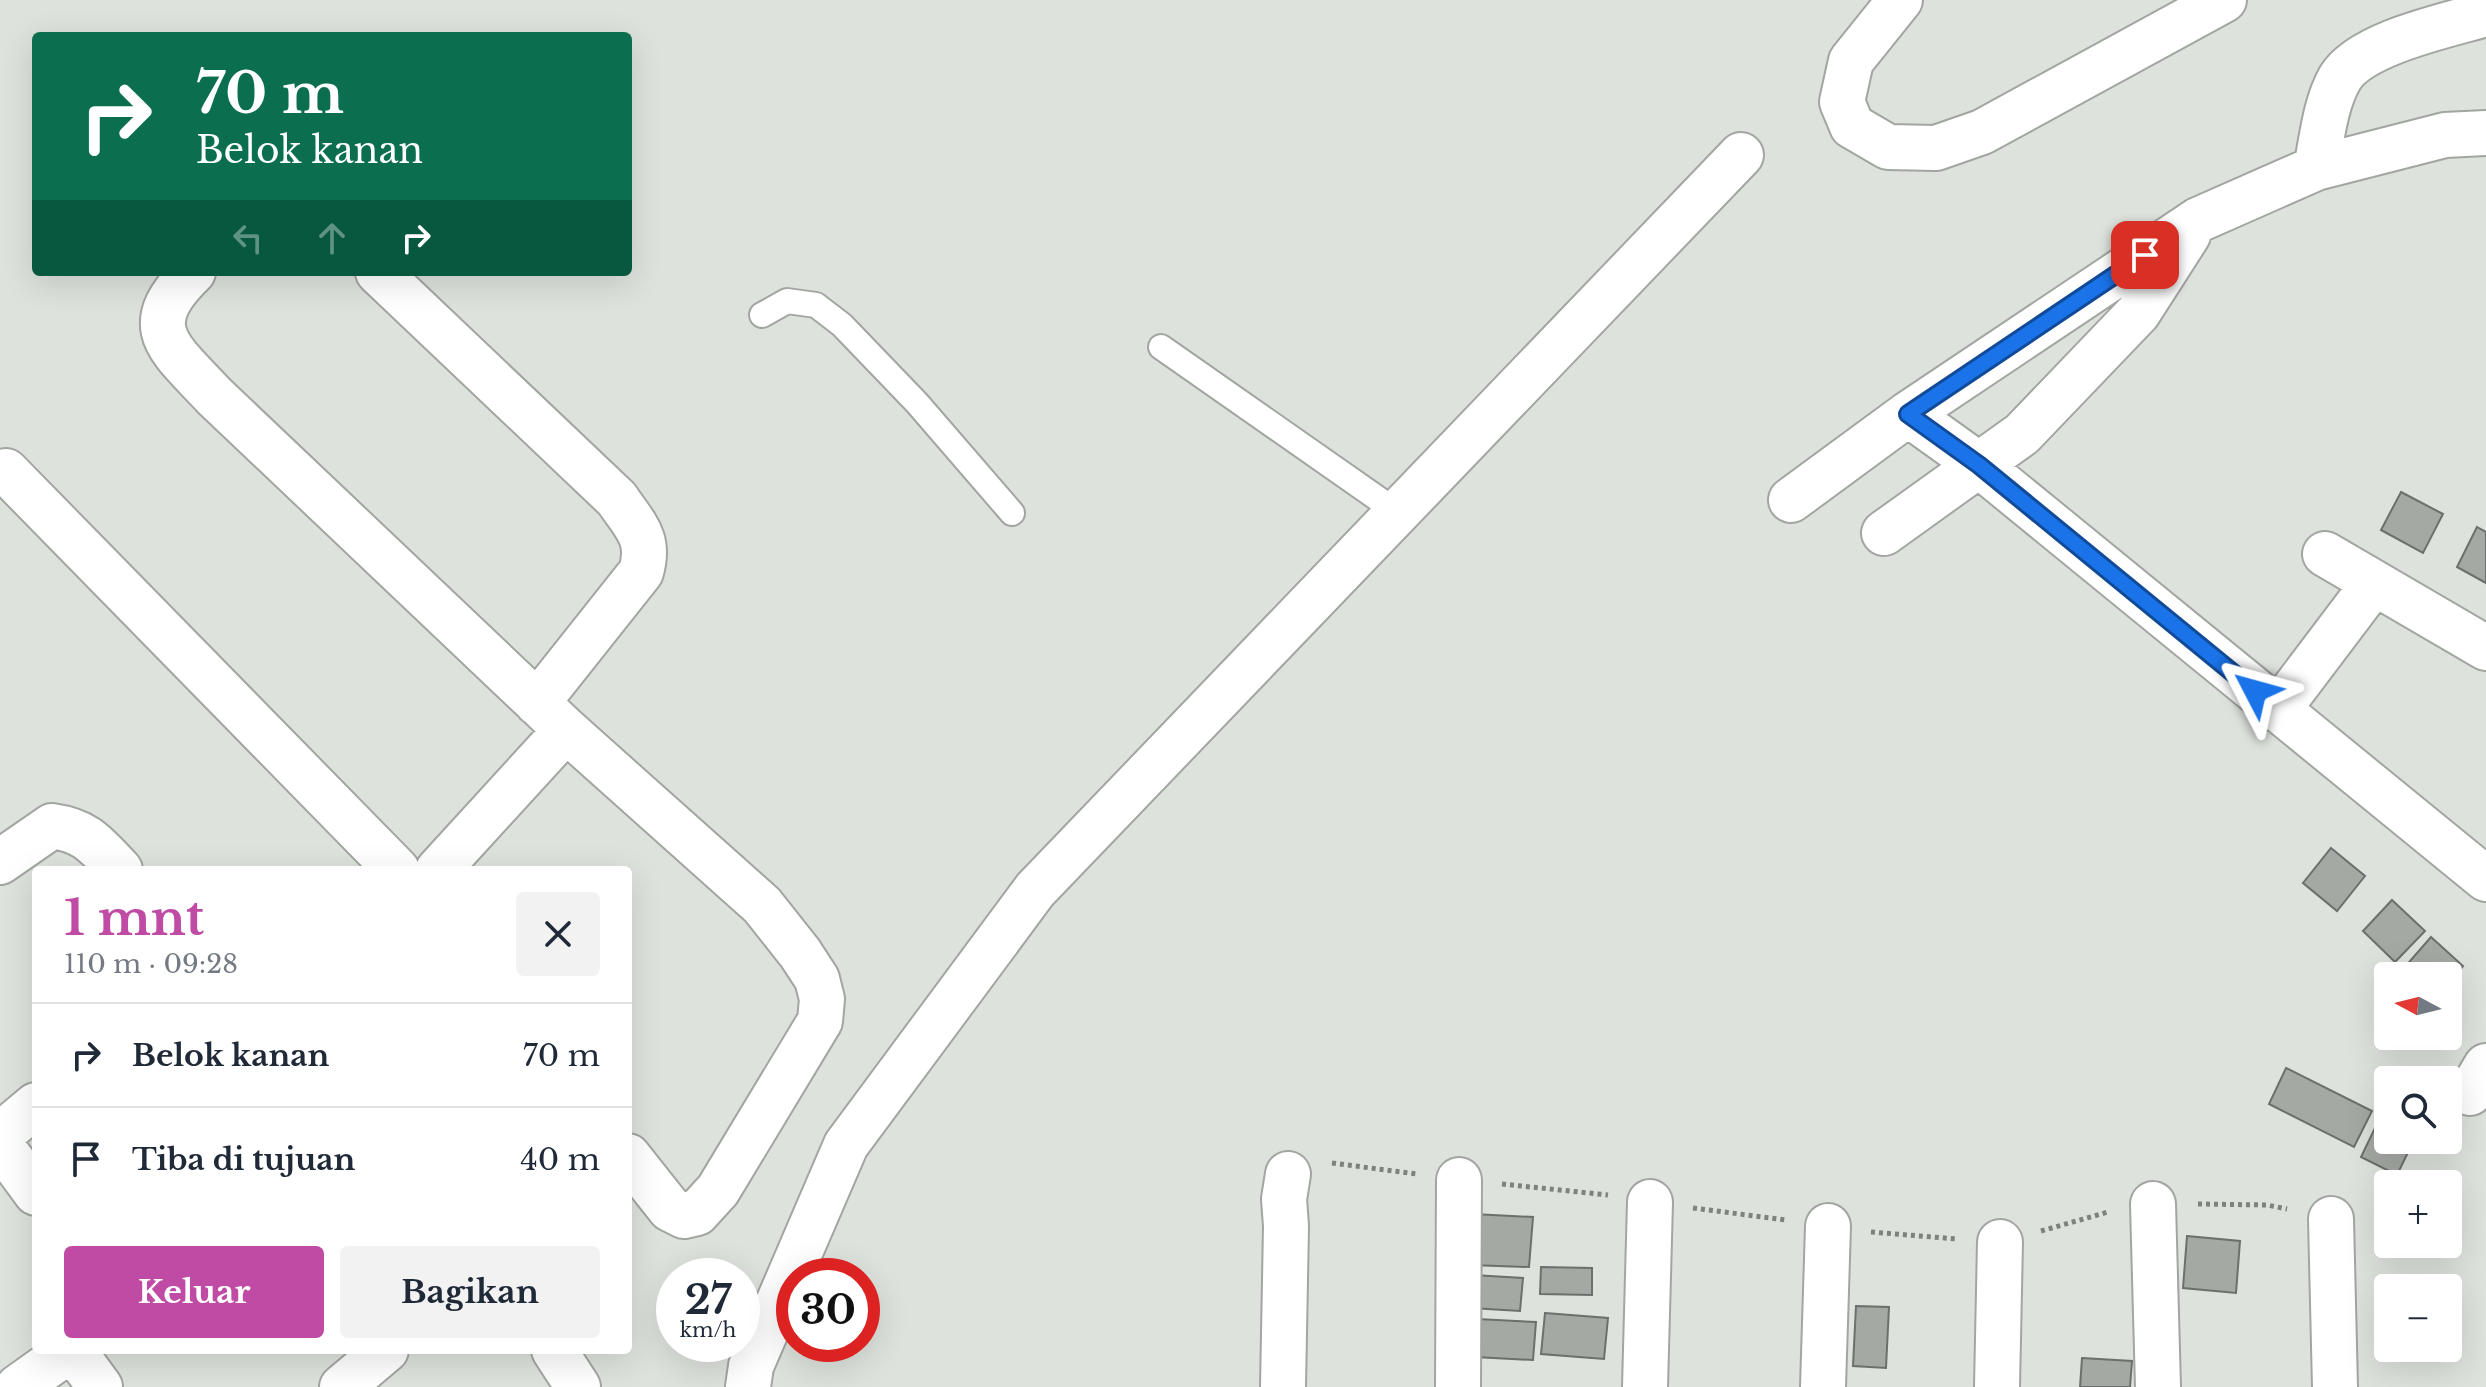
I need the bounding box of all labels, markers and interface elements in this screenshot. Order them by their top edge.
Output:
text: 70 m [196,59,344,128]
icon: right [64,64,168,168]
text: Belok kanan [196,128,423,173]
icon: left [226,216,270,260]
icon: ahead [310,216,354,260]
icon: right [394,216,438,260]
pin [2111,221,2179,289]
icon: arrive [2123,233,2167,277]
position arrow [2213,649,2297,733]
text: 1 mnt [64,888,204,948]
button: close [516,892,600,976]
text: 110 m · 09:28 [64,948,238,980]
north arrow [2374,962,2462,1050]
map controls [2374,962,2462,1362]
icon: right [64,1033,108,1077]
text: Belok kanan [132,1037,329,1074]
text: 70 m [523,1037,600,1074]
button: search [2374,1066,2462,1154]
icon: arrive [64,1137,108,1181]
text: Tiba di tujuan [132,1141,355,1178]
text: 40 m [520,1141,600,1178]
button: + [2374,1170,2462,1258]
button: Keluar [64,1246,324,1338]
button: Bagikan [340,1246,600,1338]
speed limit sign: 30 [776,1258,880,1362]
button: − [2374,1274,2462,1362]
text: 27 [685,1275,731,1325]
text: km/h [680,1318,736,1342]

